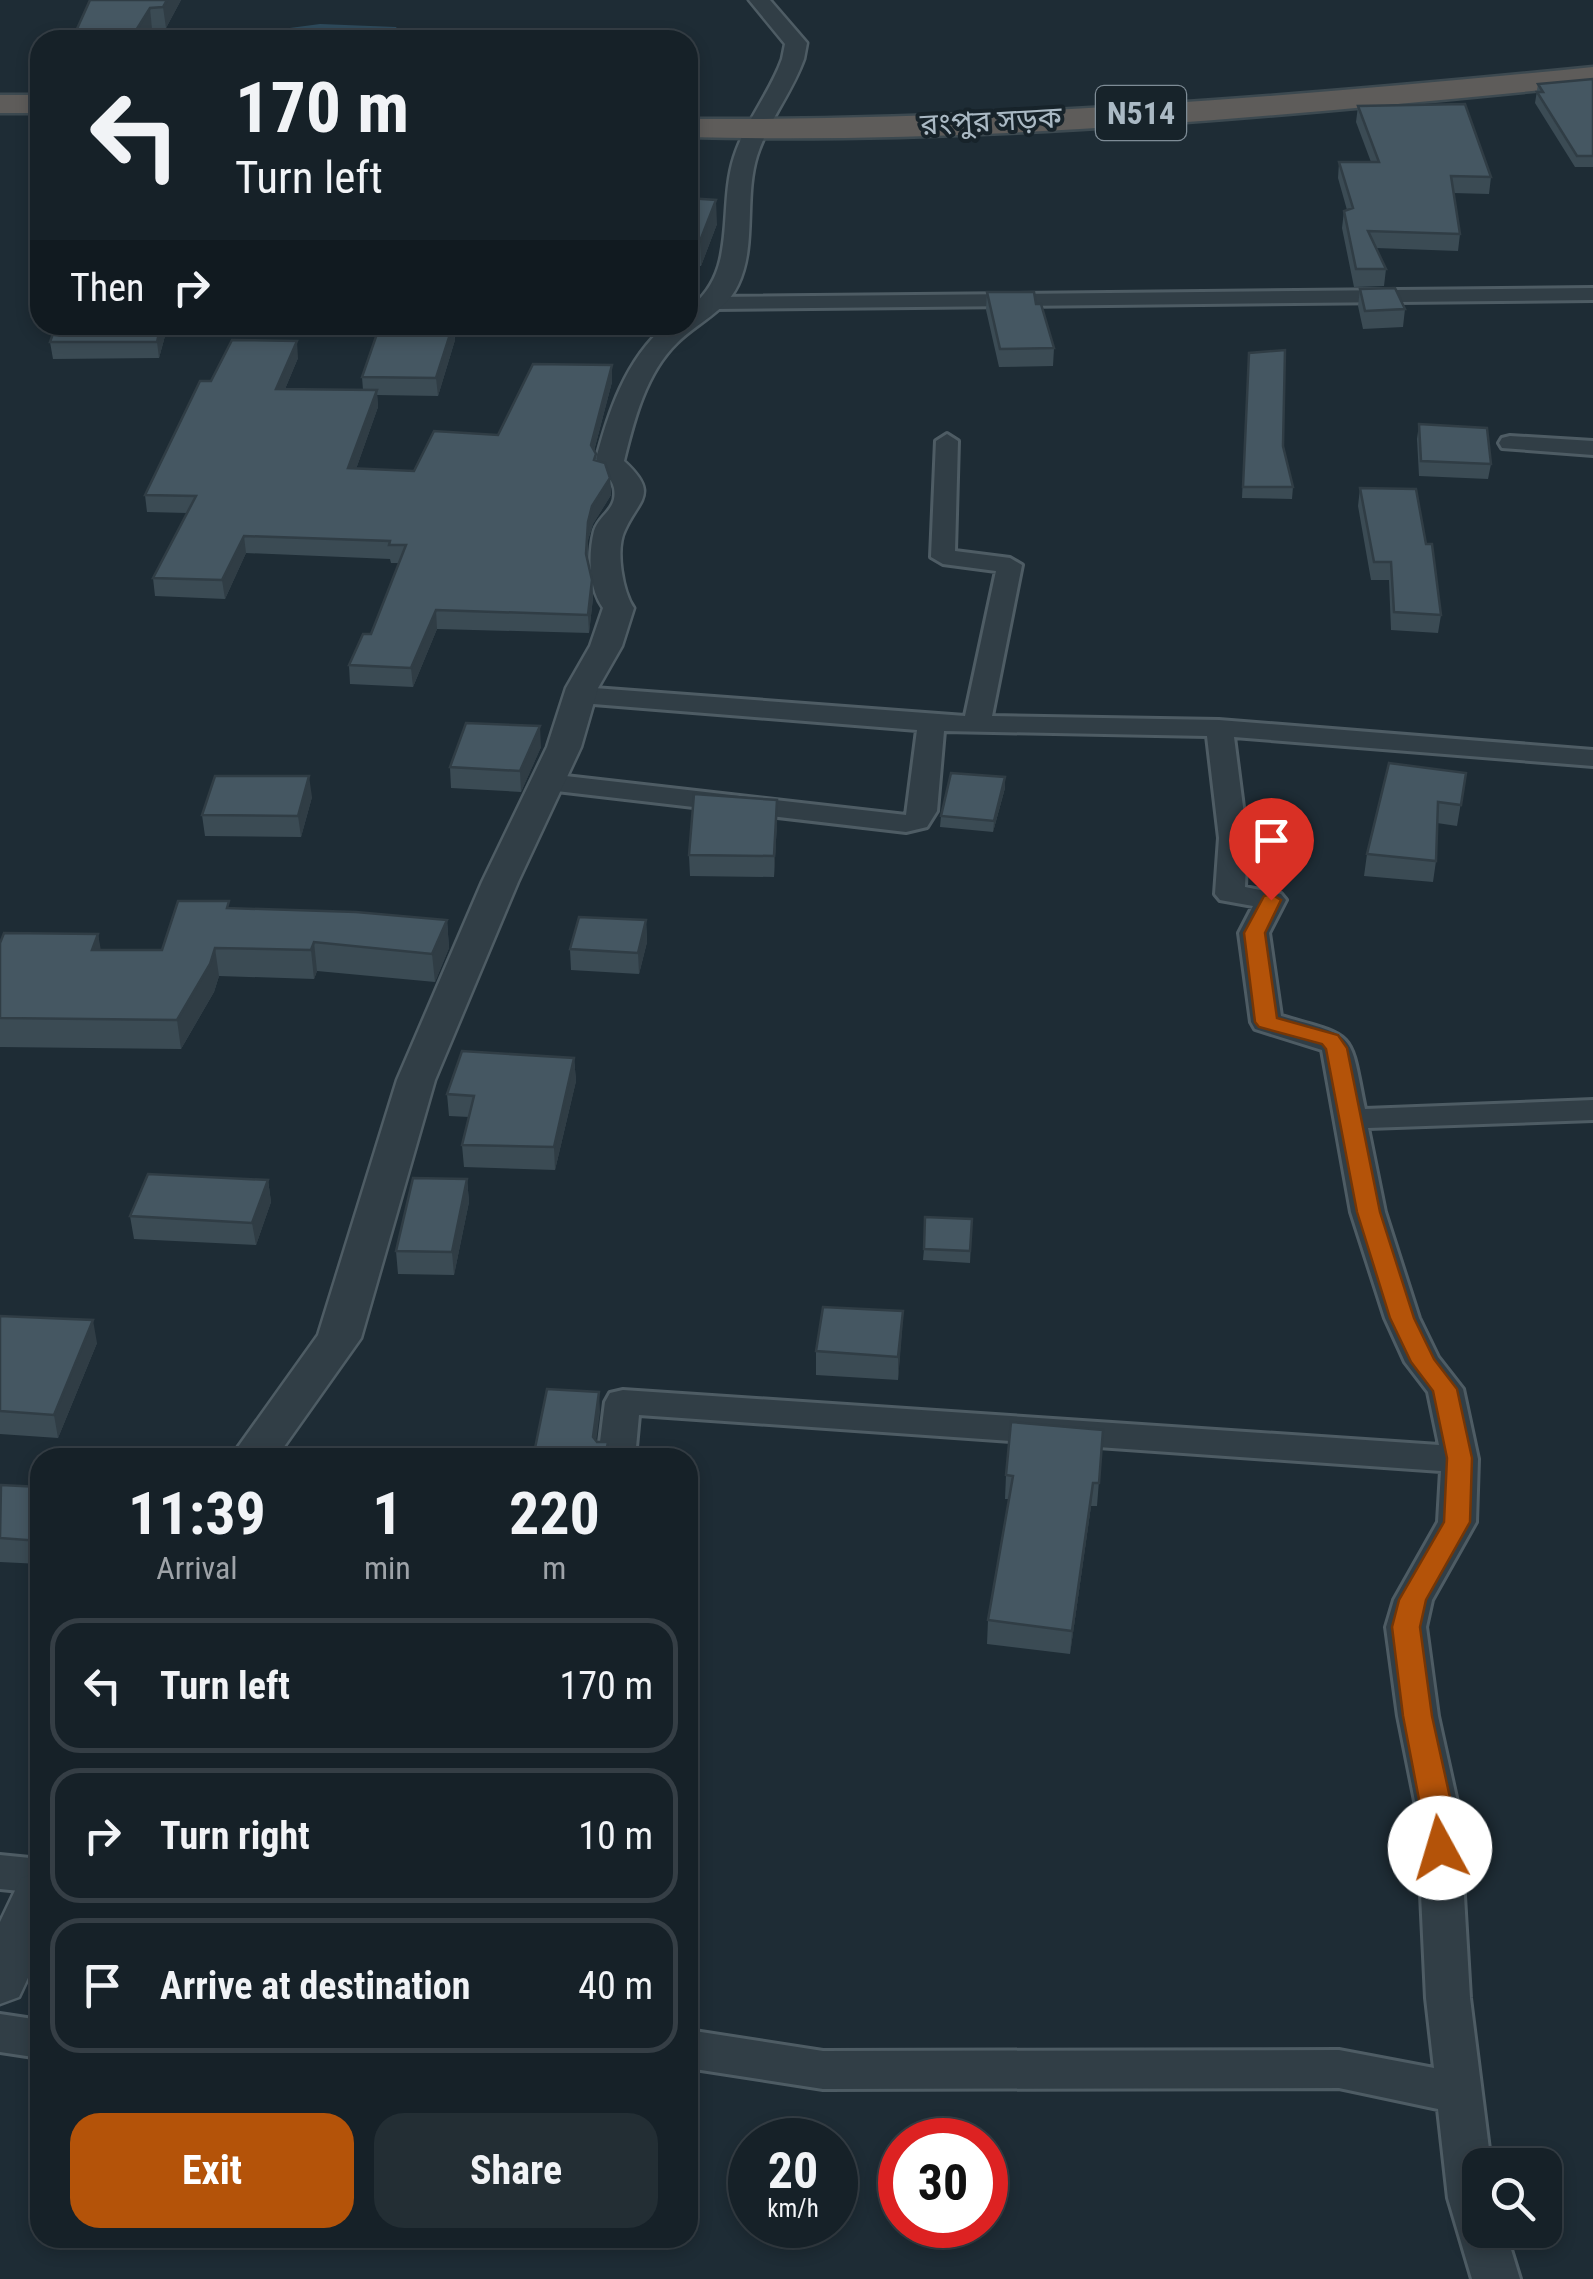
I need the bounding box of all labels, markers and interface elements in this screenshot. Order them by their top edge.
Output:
text: 170 m [235,67,409,149]
icon: left [70,70,200,200]
road number: N514 [1096,86,1186,140]
street label: রংপুর সড়ক [918,99,1063,142]
text: Turn left [235,151,383,204]
icon: right [164,260,219,315]
text: Then [70,266,144,310]
pin [1229,798,1314,901]
icon: arrive [1244,813,1299,868]
text: 11:39 [128,1478,266,1549]
text: 1 [372,1478,403,1549]
text: 220 [509,1478,600,1549]
text: Arrival [156,1549,238,1587]
text: min [364,1549,411,1587]
text: m [542,1549,566,1587]
icon: left [75,1658,130,1713]
text: Turn left [160,1664,290,1708]
text: 170 m [559,1664,653,1708]
position arrow [1388,1796,1492,1900]
icon: right [75,1808,130,1863]
text: Turn right [160,1814,310,1858]
text: 10 m [578,1814,653,1858]
icon: arrive [75,1958,130,2013]
text: Arrive at destination [160,1964,470,2008]
text: 40 m [578,1964,653,2008]
button: Exit [70,2113,354,2228]
button: Share [374,2113,658,2228]
speed limit sign: 30 [878,2118,1008,2248]
text: 20 [768,2142,818,2200]
map controls [1462,2148,1562,2248]
button: search [1462,2148,1562,2248]
text: km/h [767,2194,819,2223]

